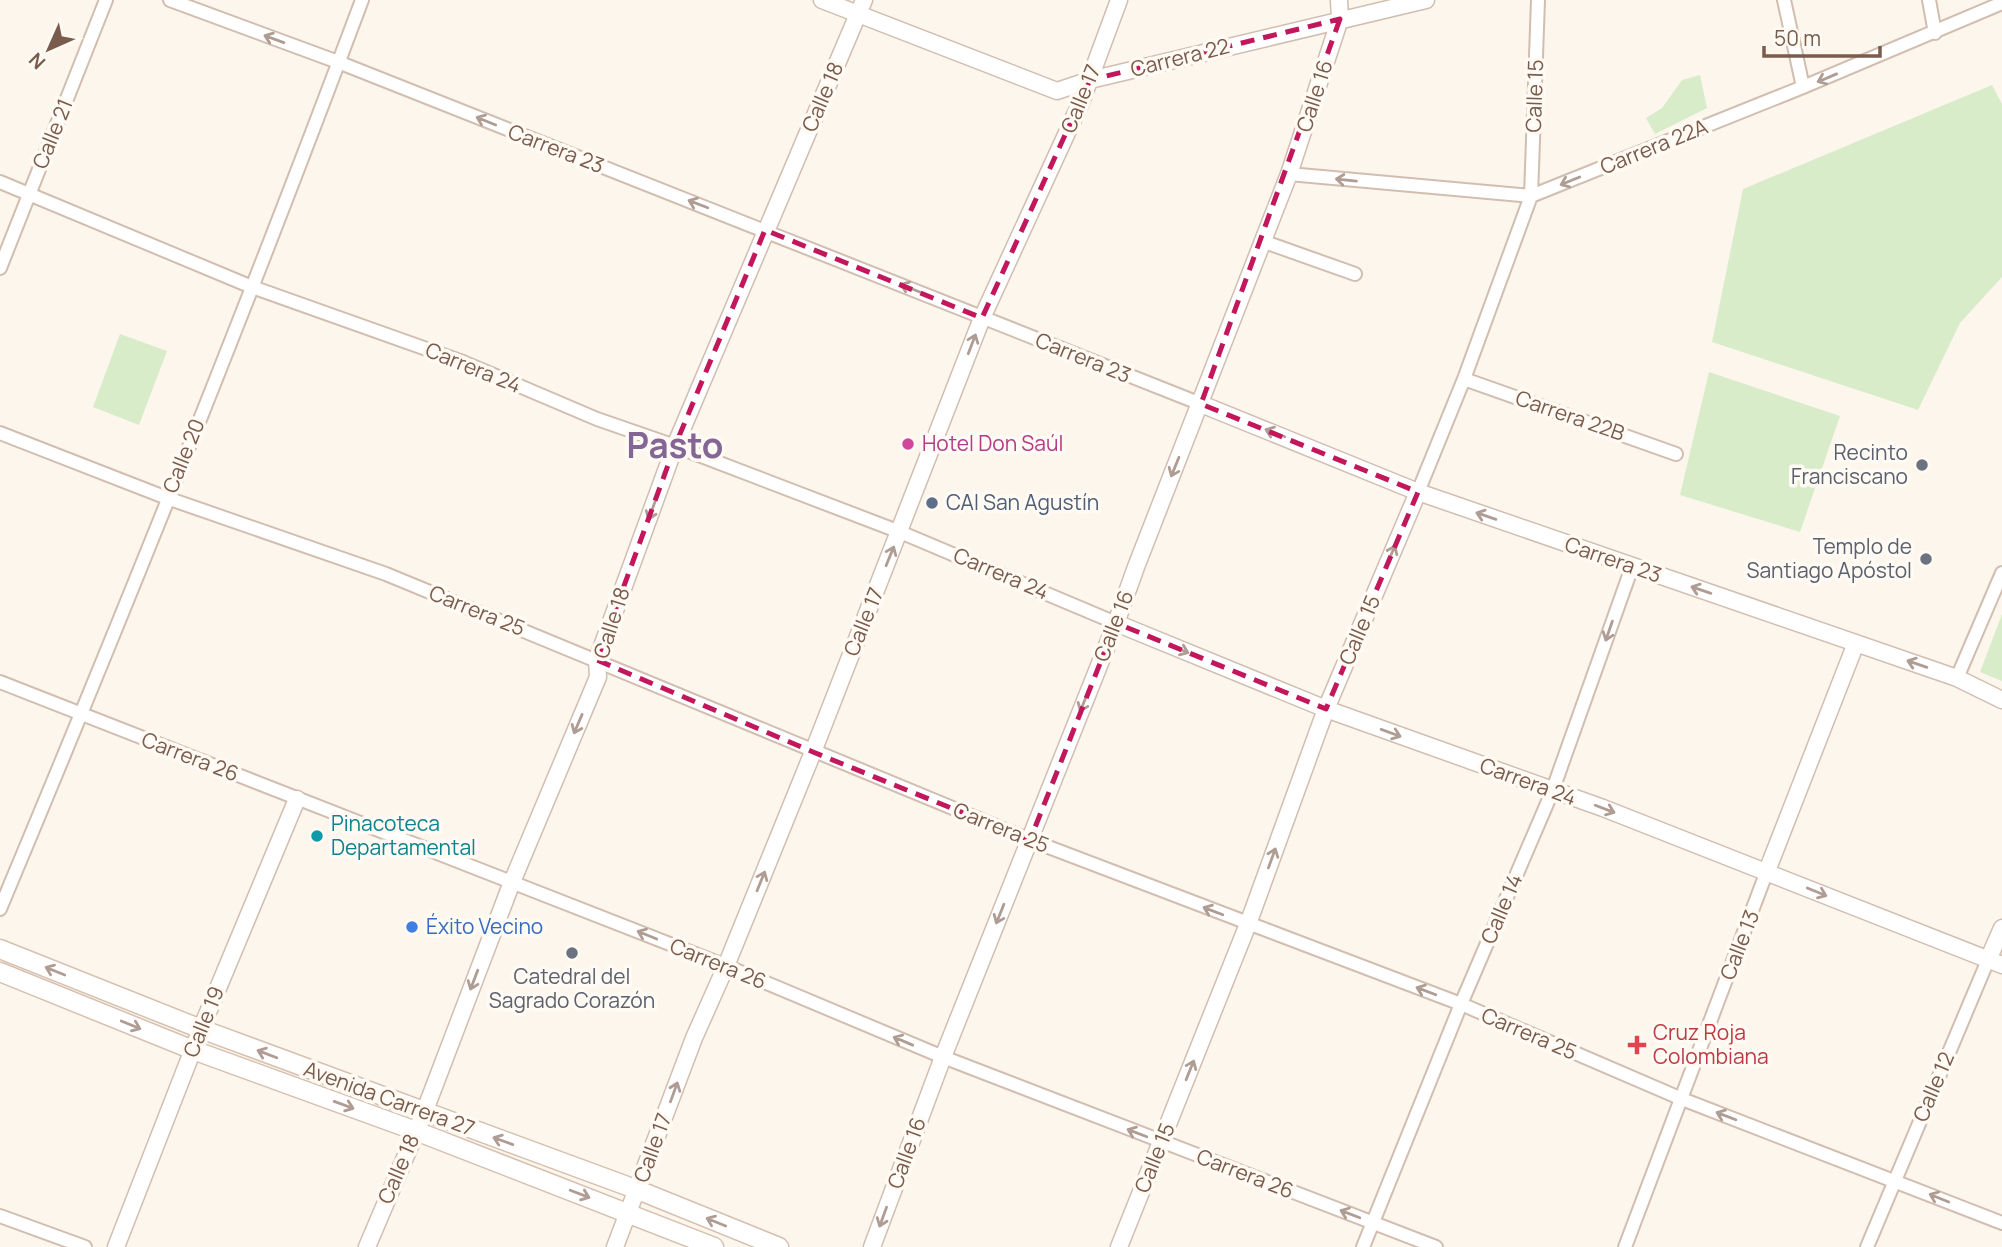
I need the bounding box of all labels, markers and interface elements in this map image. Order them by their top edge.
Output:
north arrow [14,14,84,84]
scale bar [1764,14,1880,58]
text: 50 m [1774,24,1821,52]
street label: Carrera 22 [1127,31,1232,83]
one-way arrow [264,32,286,44]
text: N [23,47,51,75]
street label: Calle 16 [1289,56,1339,135]
street label: Calle 18 [795,57,849,136]
street label: Calle 15 [1519,59,1549,133]
street label: Calle 17 [1054,60,1106,137]
one-way arrow [1816,72,1838,85]
street label: Calle 21 [25,94,79,173]
street label: Carrera 22A [1596,112,1712,180]
one-way arrow [476,114,498,127]
street label: Carrera 23 [504,117,608,179]
one-way arrow [1335,173,1358,186]
one-way arrow [1560,175,1581,188]
one-way arrow [688,197,710,210]
one-way arrow [899,281,921,294]
street label: Carrera 23 [1032,325,1135,389]
one-way arrow [967,333,979,355]
street label: Carrera 24 [421,335,525,399]
street label: Carrera 22B [1512,383,1629,447]
street label: Calle 20 [156,414,211,497]
district label: Pasto [627,421,723,469]
one-way arrow [1264,426,1286,439]
place label: Hotel Don Saúl [922,429,1063,457]
marker: Hotel Don Saúl [900,436,916,452]
place label: Recinto Franciscano [1791,438,1908,490]
one-way arrow [1168,456,1181,478]
marker: Recinto Franciscano [1914,457,1930,473]
place label: CAI San Agustín [946,488,1099,516]
marker: CAI San Agustín [924,495,940,511]
one-way arrow [645,499,657,521]
one-way arrow [1476,509,1498,521]
street label: Carrera 23 [1561,529,1665,589]
place label: Templo de Santiago Apóstol [1746,532,1912,584]
street label: Carrera 24 [950,540,1053,606]
one-way arrow [1386,545,1399,566]
one-way arrow [885,546,898,568]
marker: Templo de Santiago Apóstol [1918,551,1934,567]
street label: Carrera 25 [425,578,529,642]
street label: Calle 18 [586,583,636,662]
street label: Calle 17 [837,583,889,660]
one-way arrow [1691,583,1713,596]
street label: Calle 16 [1087,586,1139,665]
street label: Calle 15 [1332,590,1386,669]
one-way arrow [1602,620,1614,642]
one-way arrow [1168,643,1190,656]
one-way arrow [1906,657,1928,669]
one-way arrow [1077,691,1090,713]
one-way arrow [571,713,584,734]
street label: Carrera 26 [138,725,243,787]
one-way arrow [1379,727,1401,740]
street label: Carrera 24 [1476,751,1581,811]
street label: Carrera 25 [949,795,1053,859]
one-way arrow [1594,804,1616,817]
place label: Pinacoteca Departamental [331,809,476,861]
marker: Pinacoteca Departamental [309,828,325,844]
one-way arrow [1267,847,1279,869]
street label: Calle 14 [1474,869,1528,948]
one-way arrow [755,871,768,893]
one-way arrow [1806,886,1828,899]
one-way arrow [993,902,1006,924]
one-way arrow [1203,903,1224,916]
street label: Calle 13 [1713,906,1765,984]
place label: Éxito Vecino [426,912,543,940]
marker: Éxito Vecino [404,919,420,935]
one-way arrow [637,928,658,941]
street label: Carrera 26 [666,931,771,995]
marker: Catedral del Sagrado Corazón [564,945,580,961]
place label: Catedral del Sagrado Corazón [489,962,655,1014]
one-way arrow [45,964,66,977]
one-way arrow [467,969,479,990]
street label: Calle 19 [176,982,230,1061]
one-way arrow [1415,984,1437,996]
street label: Carrera 25 [1477,1000,1581,1066]
place label: Cruz Roja Colombiana [1653,1018,1769,1070]
one-way arrow [120,1019,142,1032]
one-way arrow [892,1033,914,1046]
marker: Cruz Roja Colombiana [1627,1035,1647,1055]
one-way arrow [256,1046,278,1059]
street label: Calle 12 [1906,1047,1960,1126]
street label: Avenida Carrera 27 [300,1054,479,1142]
one-way arrow [1185,1060,1198,1081]
one-way arrow [669,1081,681,1103]
one-way arrow [333,1100,355,1112]
street label: Calle 17 [627,1109,677,1186]
one-way arrow [1716,1109,1738,1122]
street label: Calle 16 [880,1113,932,1192]
street label: Calle 15 [1127,1118,1181,1197]
one-way arrow [1126,1126,1148,1139]
street label: Calle 18 [371,1129,425,1208]
one-way arrow [493,1134,515,1147]
street label: Carrera 26 [1193,1142,1298,1204]
one-way arrow [569,1189,590,1202]
one-way arrow [1928,1191,1950,1204]
one-way arrow [876,1206,888,1228]
one-way arrow [1339,1207,1361,1219]
one-way arrow [706,1214,727,1227]

